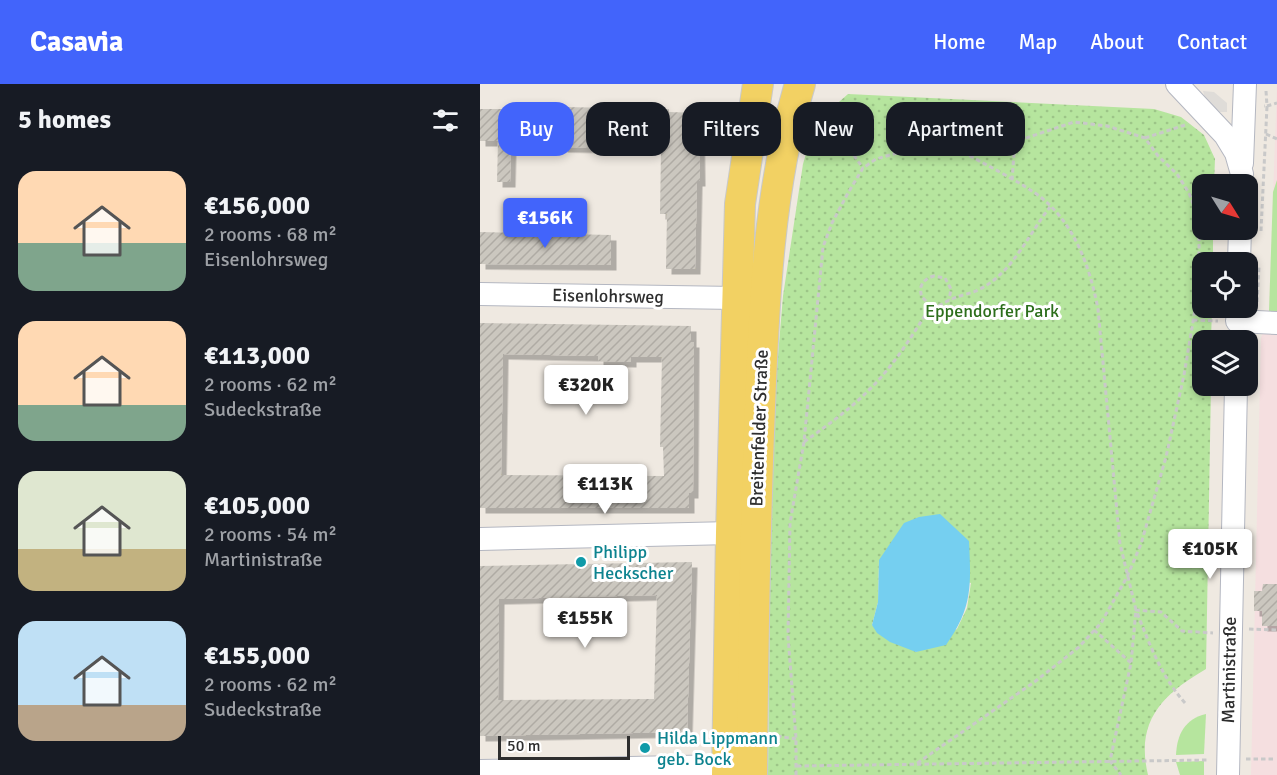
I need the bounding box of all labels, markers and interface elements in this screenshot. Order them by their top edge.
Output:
text: Casavia [30,25,123,59]
text: Home [933,29,986,55]
text: Map [1019,29,1057,55]
text: About [1090,29,1144,55]
text: Contact [1177,29,1247,55]
chip: Buy [498,102,574,156]
chip: Rent [586,102,670,156]
chip: Filters [682,102,781,156]
chip: New [793,102,874,156]
chip: Apartment [886,102,1025,156]
text: 5 homes [18,104,111,136]
icon: filters [429,104,462,137]
north arrow [1192,174,1258,240]
map controls [1192,174,1258,396]
text: €156,000 [204,190,310,222]
icon: home [66,195,138,267]
pin: €156K [503,198,587,249]
text: €156K [517,205,573,230]
text: 2 rooms · 68 m² [204,222,337,247]
text: Eisenlohrsweg [204,247,328,272]
button: locate [1192,252,1258,318]
street label: Eisenlohrsweg [552,284,664,308]
park label: Eppendorfer Park [925,300,1059,322]
button: layers [1192,330,1258,396]
text: €113,000 [204,340,310,372]
icon: home [66,345,138,417]
street label: Breitenfelder Straße [745,349,773,507]
pin: €320K [544,365,628,416]
text: 2 rooms · 62 m² [204,372,337,397]
text: €320K [558,372,614,397]
text: Sudeckstraße [204,397,322,422]
pin: €113K [563,464,647,515]
text: €113K [577,471,633,496]
text: €105,000 [204,490,310,522]
icon: home [66,495,138,567]
text: 2 rooms · 54 m² [204,522,337,547]
pin: €105K [1168,529,1252,580]
text: €105K [1182,536,1238,561]
place label: Philipp Heckscher [593,541,674,584]
text: Martinistraße [204,547,323,572]
marker: Philipp Heckscher [574,555,588,569]
pin: €155K [543,598,627,649]
text: €155K [557,605,613,630]
street label: Martinistraße [1217,616,1241,724]
text: €155,000 [204,640,310,672]
icon: home [66,645,138,717]
text: 2 rooms · 62 m² [204,672,337,697]
text: Sudeckstraße [204,697,322,722]
place label: Hilda Lippmann geb. Bock [657,727,778,770]
scale bar [498,733,630,760]
text: 50 m [507,736,541,756]
marker: Hilda Lippmann geb. Bock [638,741,652,755]

